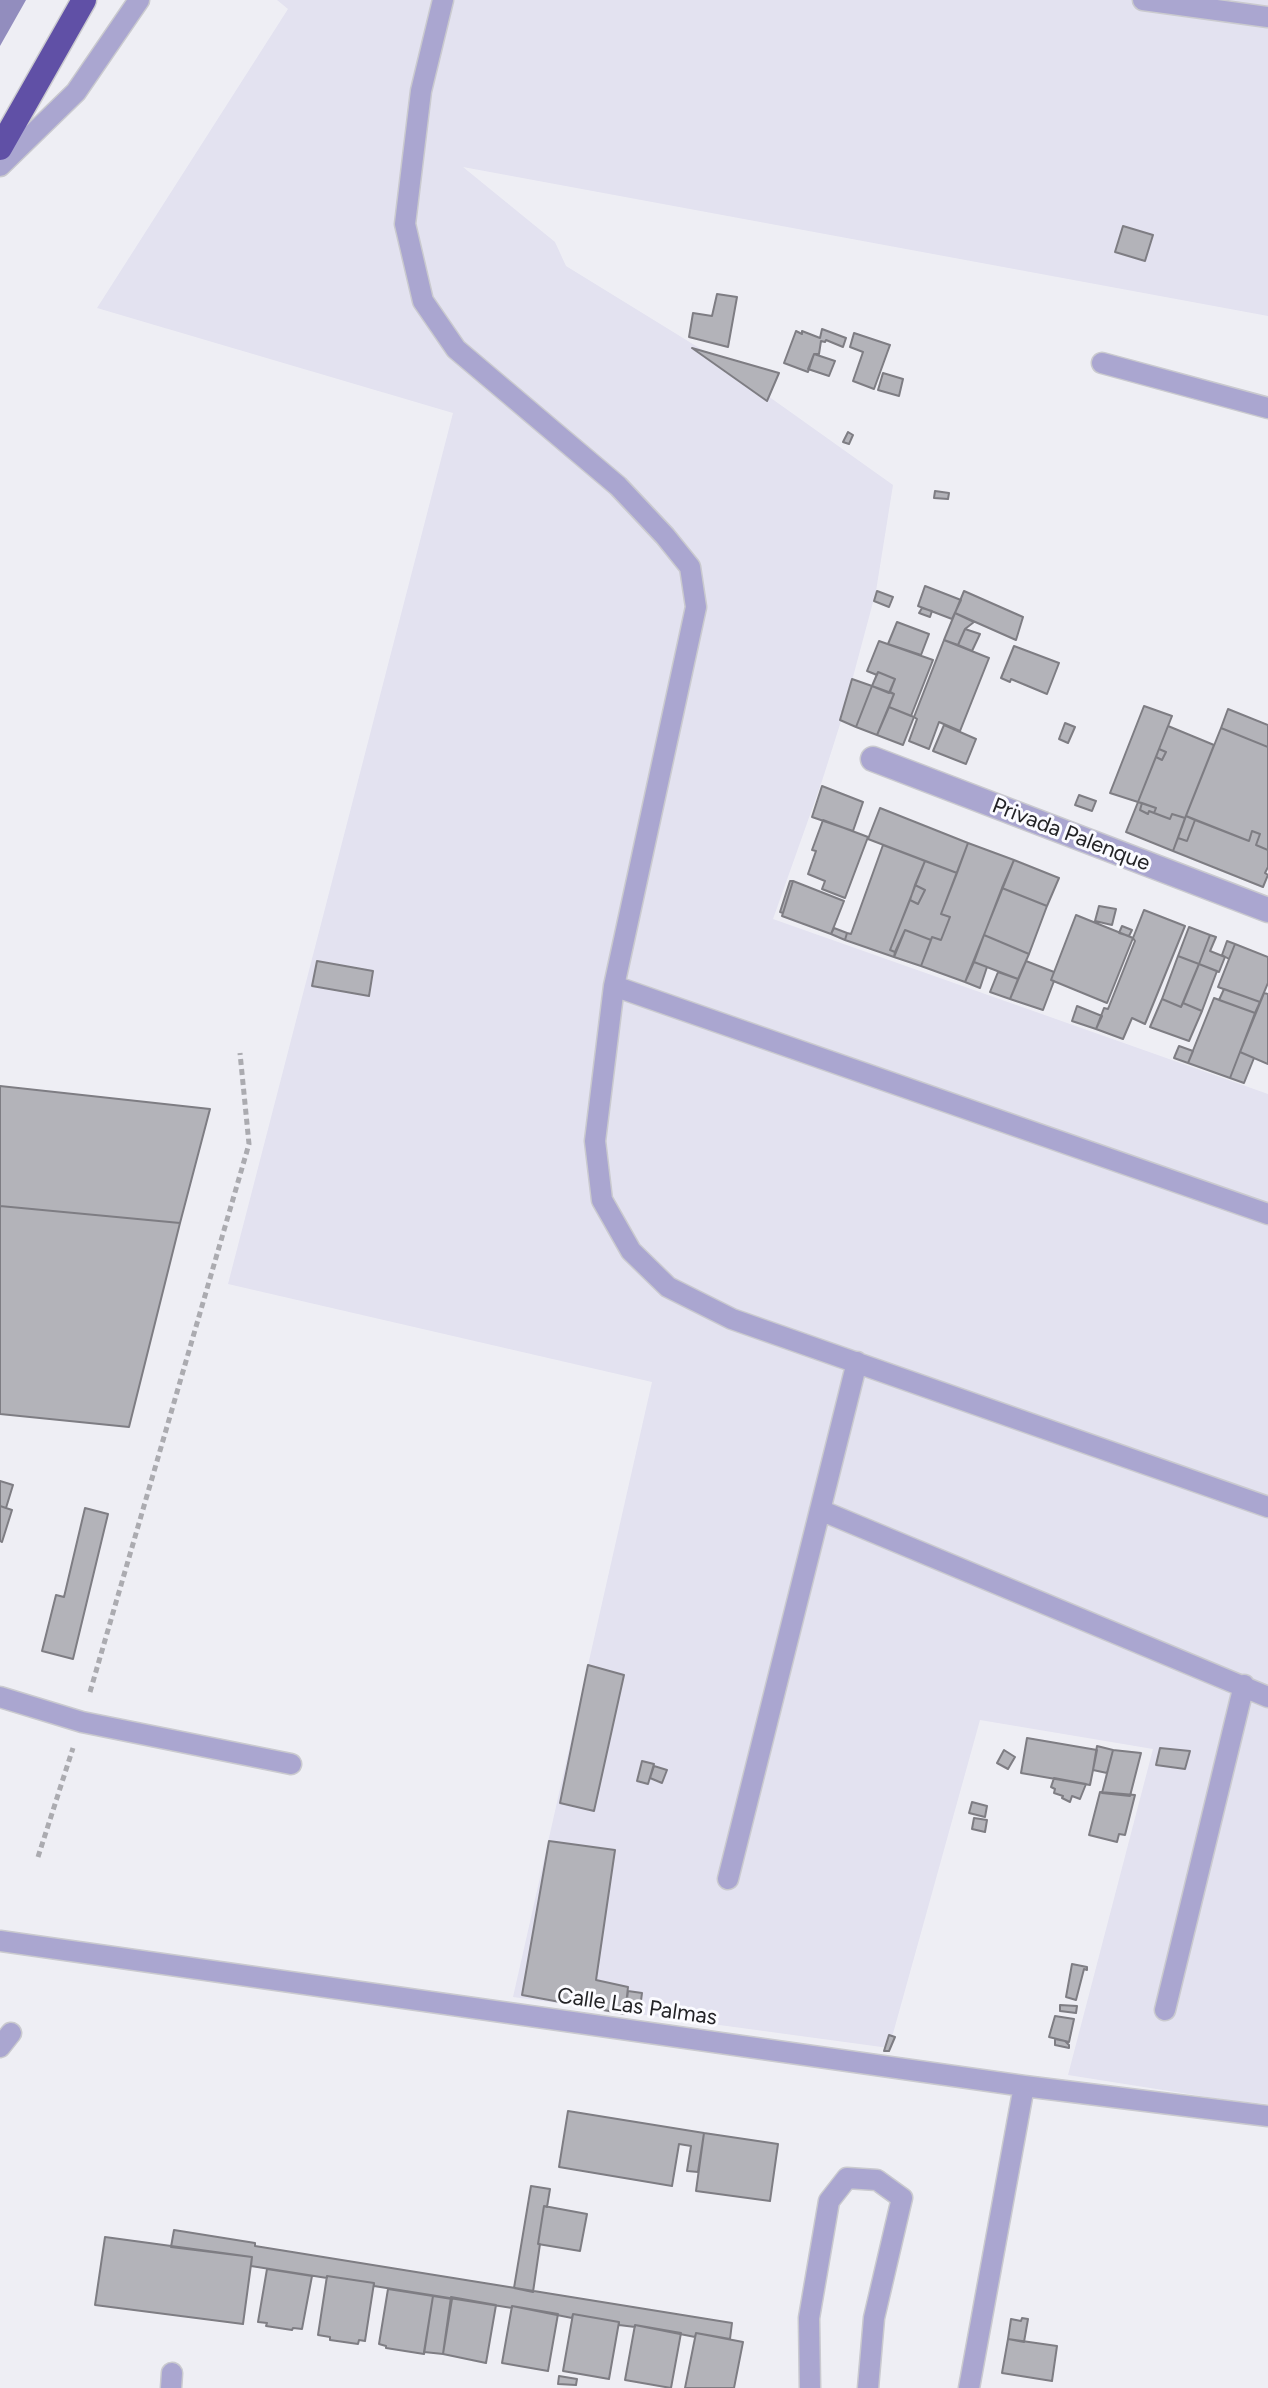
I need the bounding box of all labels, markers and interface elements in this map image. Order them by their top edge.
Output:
street label: Privada Palenque [988,793,1154,877]
street label: Calle Las Palmas [555,1983,719,2031]

